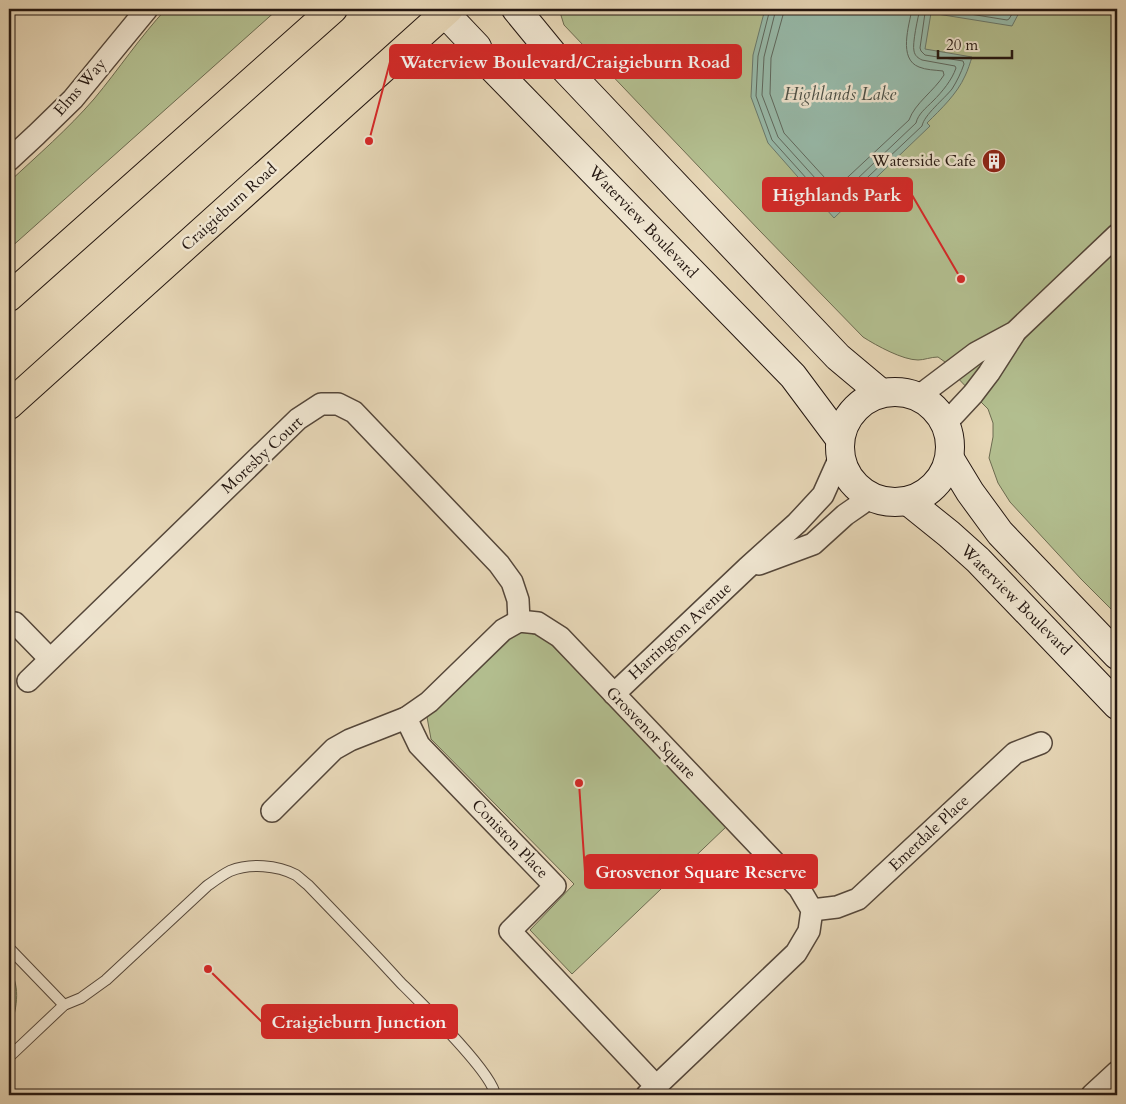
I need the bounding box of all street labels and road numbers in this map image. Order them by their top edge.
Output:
street label: Elms Way [49,53,112,121]
street label: Craigieburn Road [176,158,282,256]
street label: Waterview Boulevard [583,160,703,283]
street label: Moresby Court [216,411,308,499]
street label: Waterview Boulevard [955,539,1077,661]
street label: Harrington Avenue [624,577,736,685]
street label: Grosvenor Square [601,682,701,784]
street label: Emerdale Place [884,790,974,876]
street label: Coniston Place [467,795,553,883]

